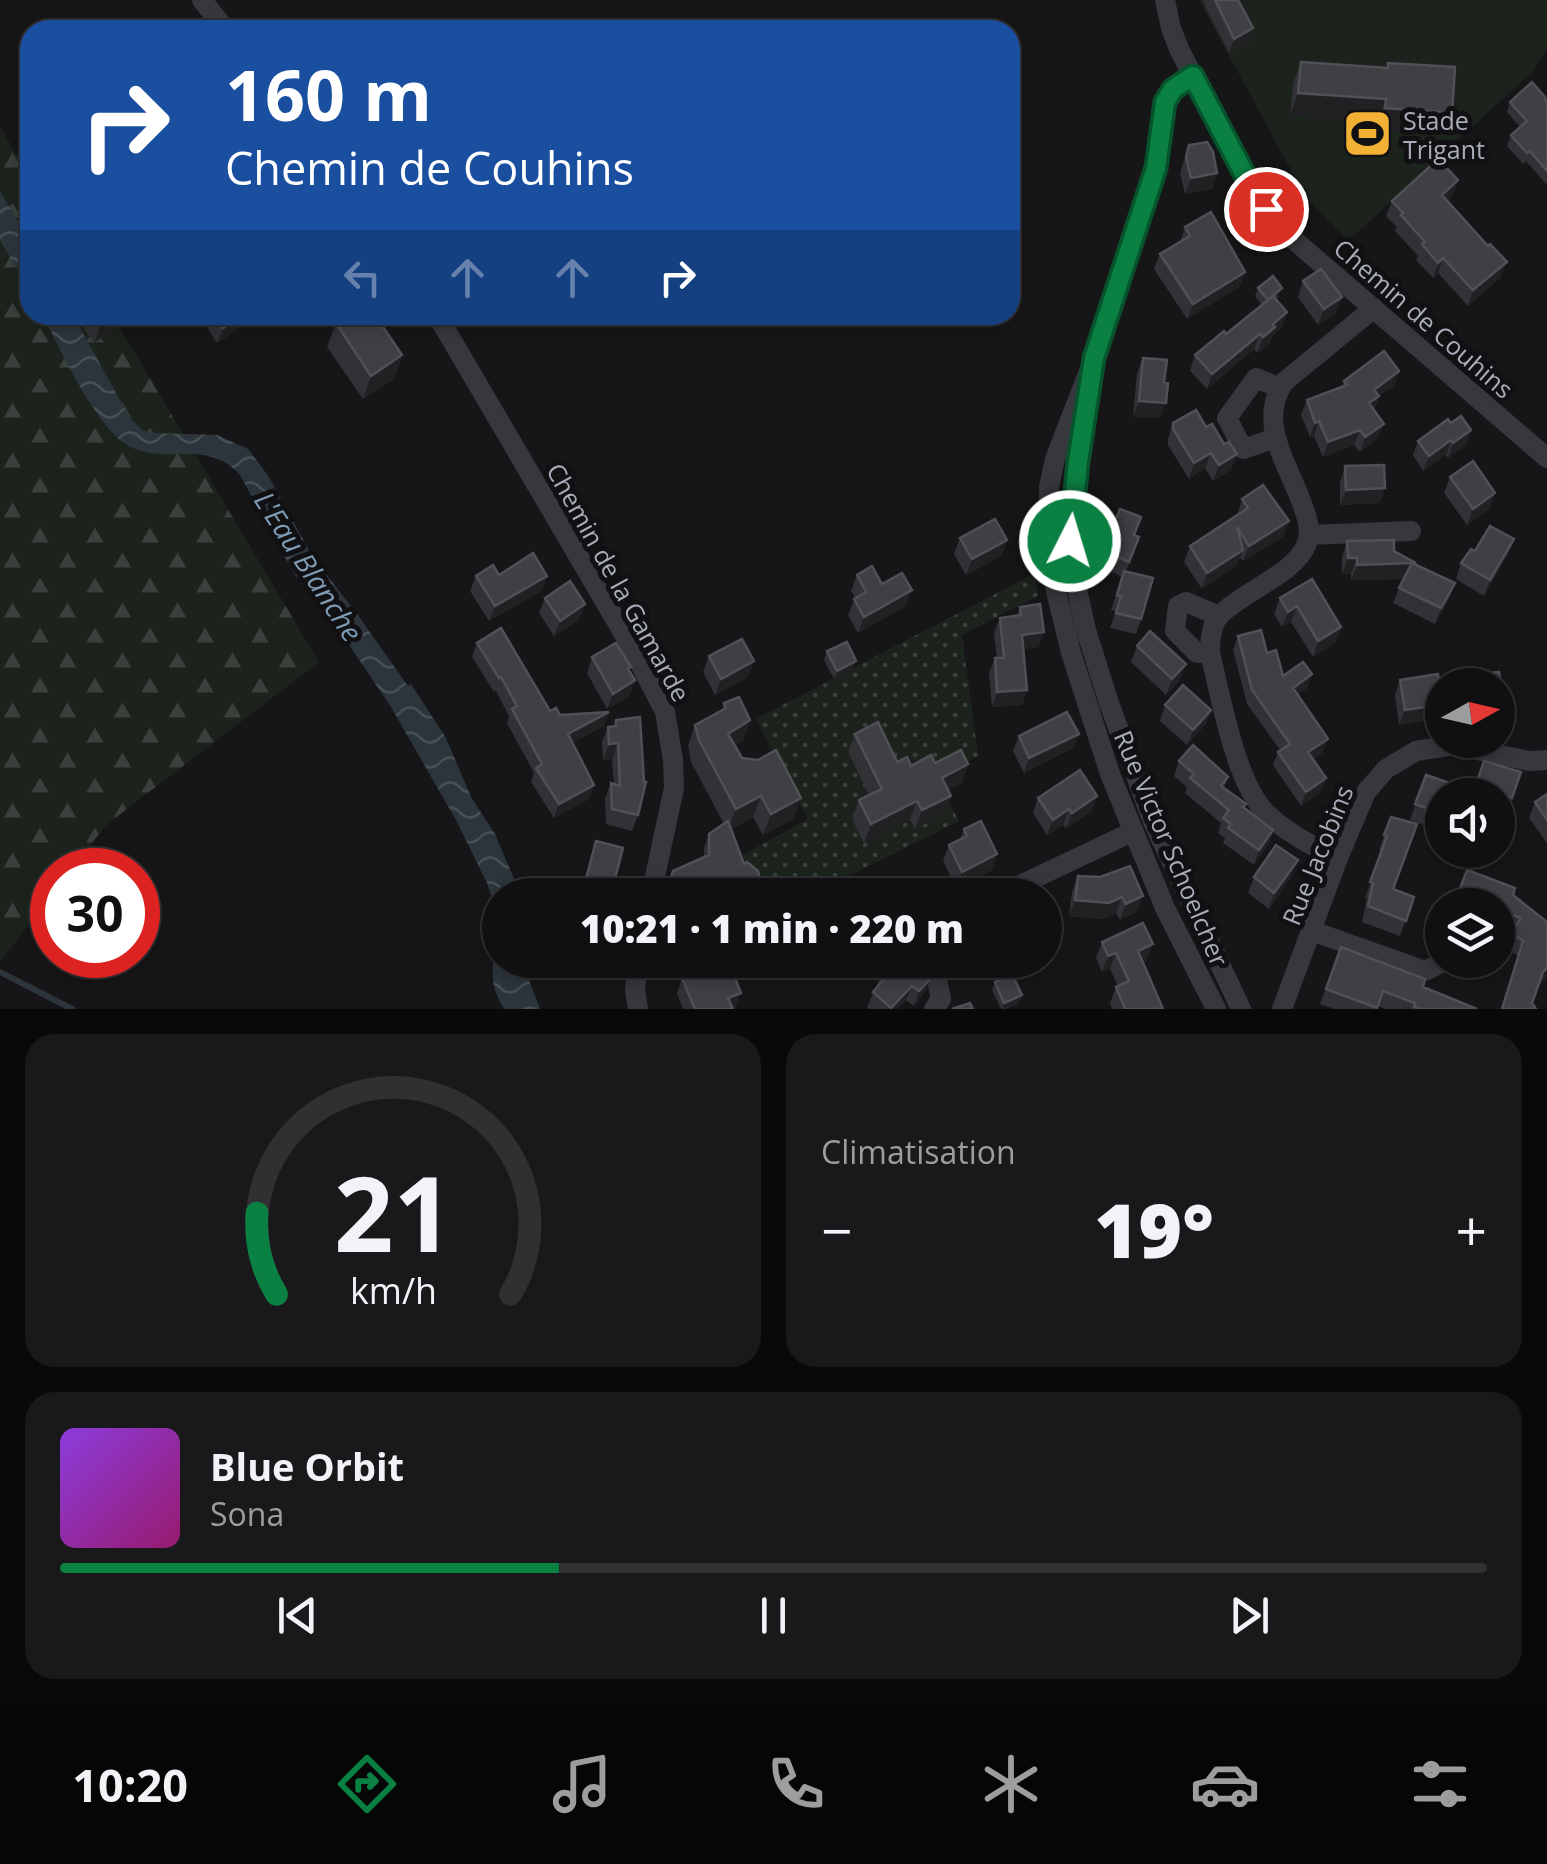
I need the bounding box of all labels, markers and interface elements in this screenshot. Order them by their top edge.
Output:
text: 160 m [225,46,432,142]
icon: right [60,60,190,190]
place label: Stade Trigant [1403,103,1485,166]
sports icon: Stade Trigant [1342,108,1394,160]
text: Chemin de Couhins [225,137,634,198]
pin [1224,167,1309,252]
icon: arrive [1239,182,1294,237]
street label: Chemin de Couhins [1327,231,1521,405]
icon: left [335,250,390,305]
icon: ahead [440,250,495,305]
icon: ahead [545,250,600,305]
icon: right [650,250,705,305]
street label: Chemin de la Gamarde [539,457,699,707]
water label: L'Eau Blanche [246,484,372,648]
position arrow [1018,489,1122,593]
north arrow [1425,668,1515,758]
map controls [1425,668,1515,978]
street label: Rue Victor Schoelcher [1107,725,1237,971]
button: sound [1425,778,1515,868]
street label: Rue Jacobins [1274,780,1360,930]
speed limit sign: 30 [30,848,160,978]
button: layers [1425,888,1515,978]
text: 10:21 · 1 min · 220 m [580,902,964,954]
text: Climatisation [821,1130,1016,1173]
text: 21 [334,1141,452,1282]
text: 19° [1094,1178,1214,1280]
text: − [821,1192,852,1267]
text: + [1456,1192,1487,1267]
text: km/h [350,1266,436,1314]
text: Blue Orbit [210,1440,404,1492]
text: Sona [210,1492,284,1535]
icon: previous [270,1588,325,1643]
icon: pause [746,1588,801,1643]
icon: next [1222,1588,1277,1643]
icon: directions [332,1749,402,1819]
icon: music [547,1749,617,1819]
icon: phone [761,1749,831,1819]
icon: climate [976,1749,1046,1819]
icon: car [1190,1749,1260,1819]
icon: filters [1405,1749,1475,1819]
text: 10:20 [72,1754,188,1815]

